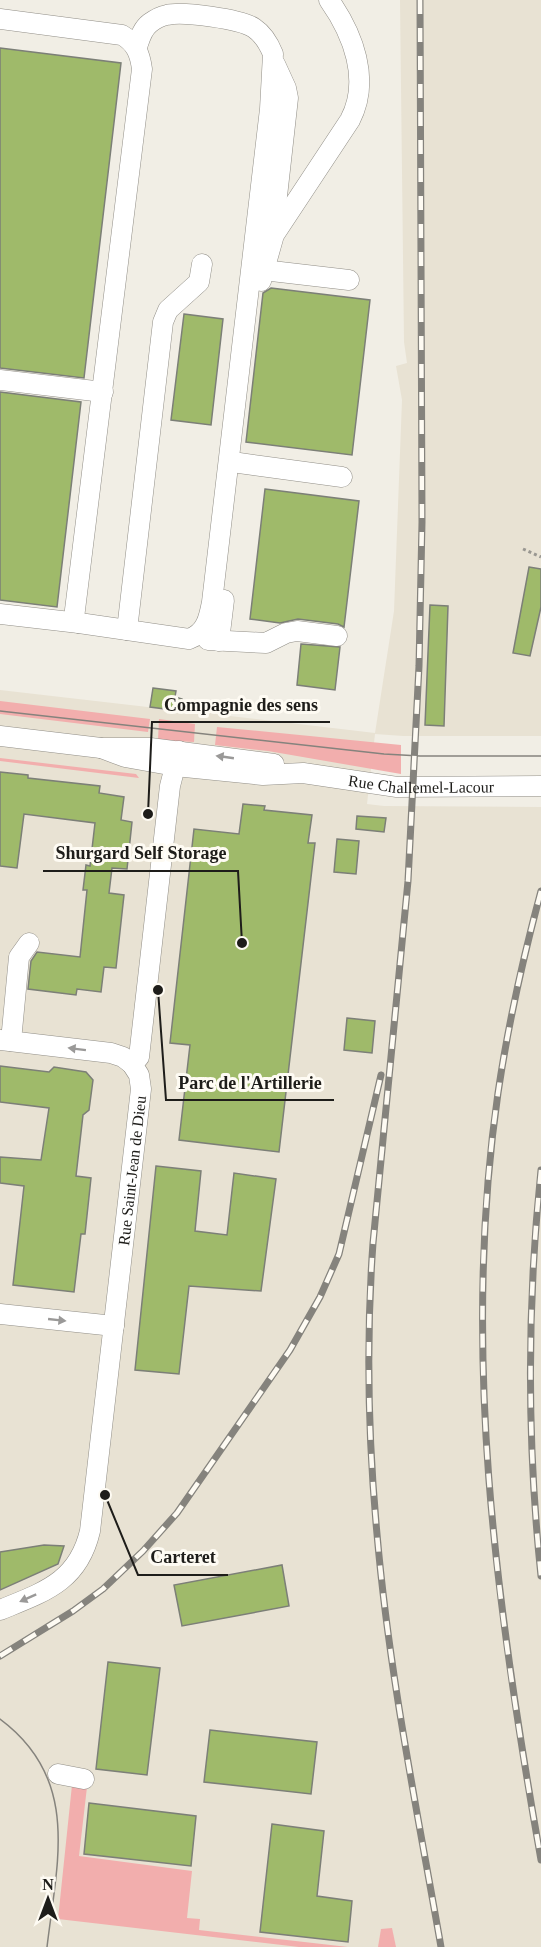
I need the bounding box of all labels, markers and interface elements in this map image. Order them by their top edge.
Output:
callout: Compagnie des sens [152,686,330,722]
text: Compagnie des sens [164,695,318,715]
one-way arrow [216,752,235,761]
street label: Rue Challemel-Lacour [347,772,495,796]
callout: Shurgard Self Storage [43,835,238,871]
text: Shurgard Self Storage [56,843,227,863]
one-way arrow [68,1044,87,1054]
callout: Parc de l'Artillerie [166,1064,334,1100]
text: Parc de l'Artillerie [178,1073,322,1093]
street label: Rue Saint-Jean de Dieu [115,1095,149,1246]
one-way arrow [48,1315,67,1325]
callout: Carteret [138,1539,228,1575]
text: Carteret [150,1547,216,1567]
one-way arrow [19,1593,37,1603]
north arrow [18,1869,78,1929]
text: N [42,1876,54,1893]

